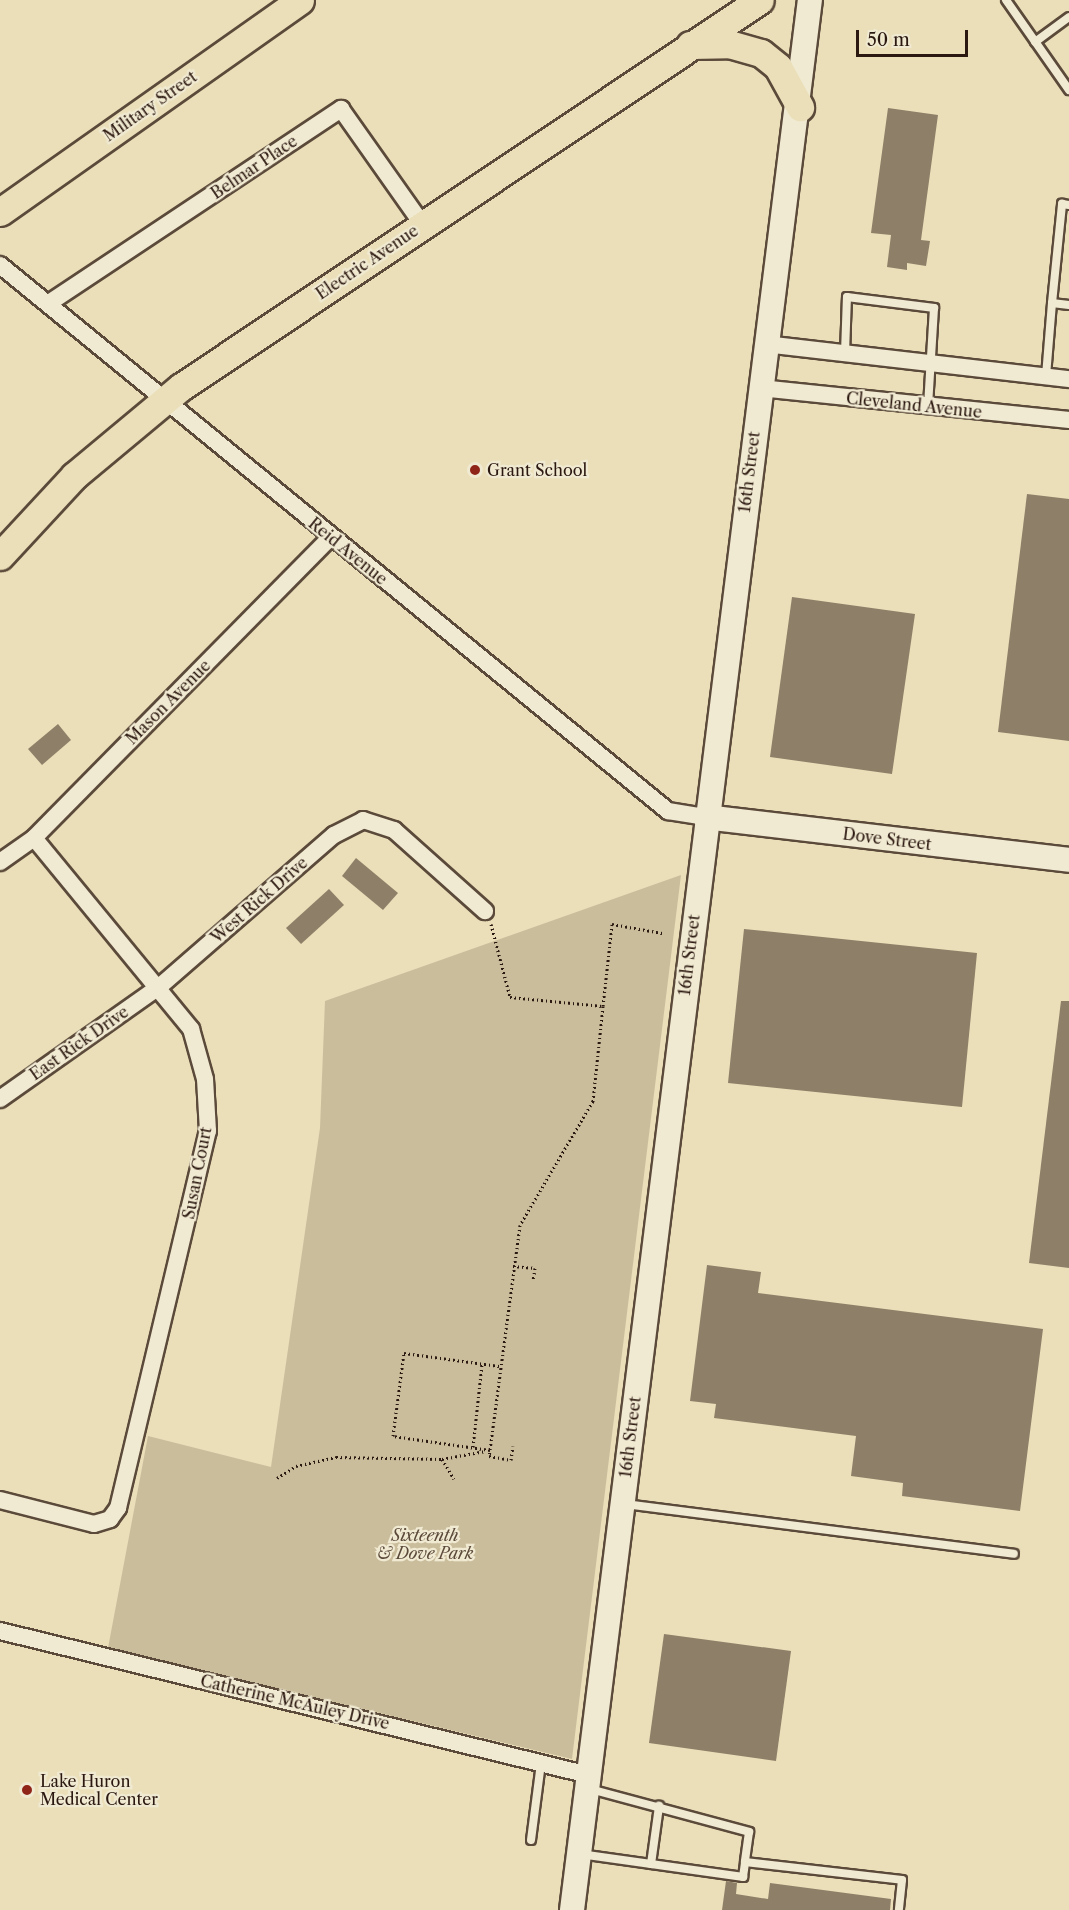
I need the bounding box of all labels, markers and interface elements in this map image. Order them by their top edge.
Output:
scale bar [859,18,972,56]
text: 50 m [867,29,910,51]
street label: Military Street [99,67,201,145]
street label: Belmar Place [207,131,301,203]
street label: Electric Avenue [312,221,422,303]
street label: Cleveland Avenue [845,388,983,422]
street label: 16th Street [735,430,763,514]
place label: Grant School [487,460,587,480]
marker: Grant School [468,463,482,477]
street label: Reid Avenue [305,513,391,589]
street label: Mason Avenue [121,655,215,749]
street label: Dove Street [842,824,932,854]
street label: West Rick Drive [207,853,311,947]
street label: 16th Street [675,913,703,997]
street label: East Rick Drive [26,1002,132,1084]
street label: Susan Court [179,1125,215,1221]
street label: 16th Street [616,1395,644,1479]
park label: Sixteenth & Dove Park [377,1525,473,1563]
street label: Catherine McAuley Drive [198,1671,392,1733]
place label: Lake Huron Medical Center [40,1771,158,1809]
marker: Lake Huron Medical Center [18,1781,36,1799]

